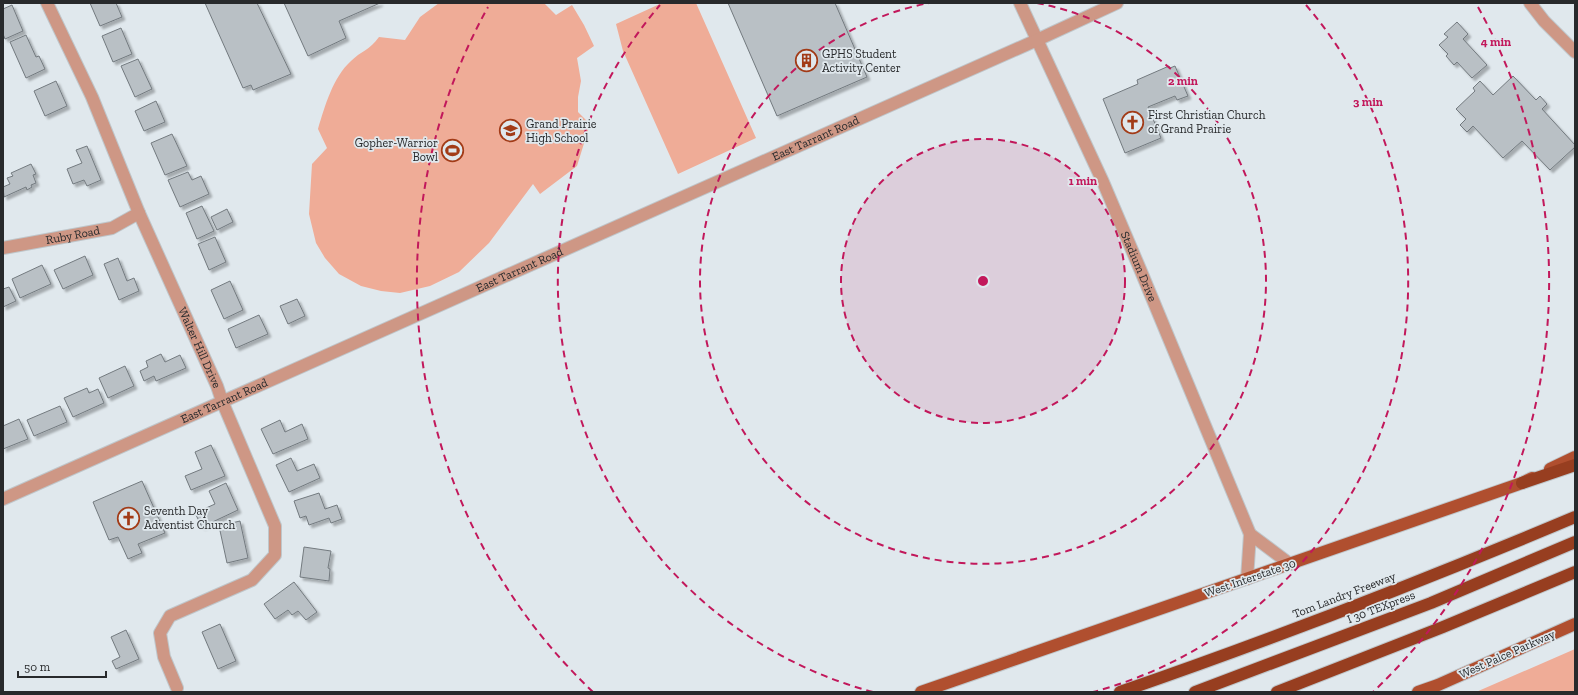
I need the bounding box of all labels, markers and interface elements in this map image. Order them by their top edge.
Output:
text: 4 min [1481,35,1511,49]
place label: GPHS Student Activity Center [822,47,901,75]
building icon: GPHS Student Activity Center [794,48,820,74]
text: 2 min [1168,74,1198,88]
text: 3 min [1353,95,1383,109]
place label: First Christian Church of Grand Prairie [1148,108,1266,136]
church icon: First Christian Church of Grand Prairie [1120,109,1146,135]
street label: East Tarrant Road [770,113,862,164]
place label: Grand Prairie High School [526,117,597,145]
school or university icon: Grand Prairie High School [498,118,524,144]
place label: Gopher-Warrior Bowl [355,136,438,164]
sports icon: Gopher-Warrior Bowl [440,137,466,163]
text: 1 min [1069,174,1097,188]
street label: Ruby Road [45,223,101,247]
street label: Stadium Drive [1118,229,1160,304]
street label: East Tarrant Road [474,244,565,295]
centre of rings [976,274,990,288]
street label: Walter Hill Drive [175,305,224,391]
street label: East Tarrant Road [178,375,270,426]
place label: Seventh Day Adventist Church [144,504,236,532]
church icon: Seventh Day Adventist Church [116,505,142,531]
street label: West Interstate 30 [1202,556,1298,600]
street label: Tom Landry Freeway [1291,569,1398,621]
street label: I 30 TEXpress [1345,588,1417,626]
street label: West Palce Parkway [1457,626,1558,681]
scale bar [18,653,106,679]
text: 50 m [24,660,51,674]

